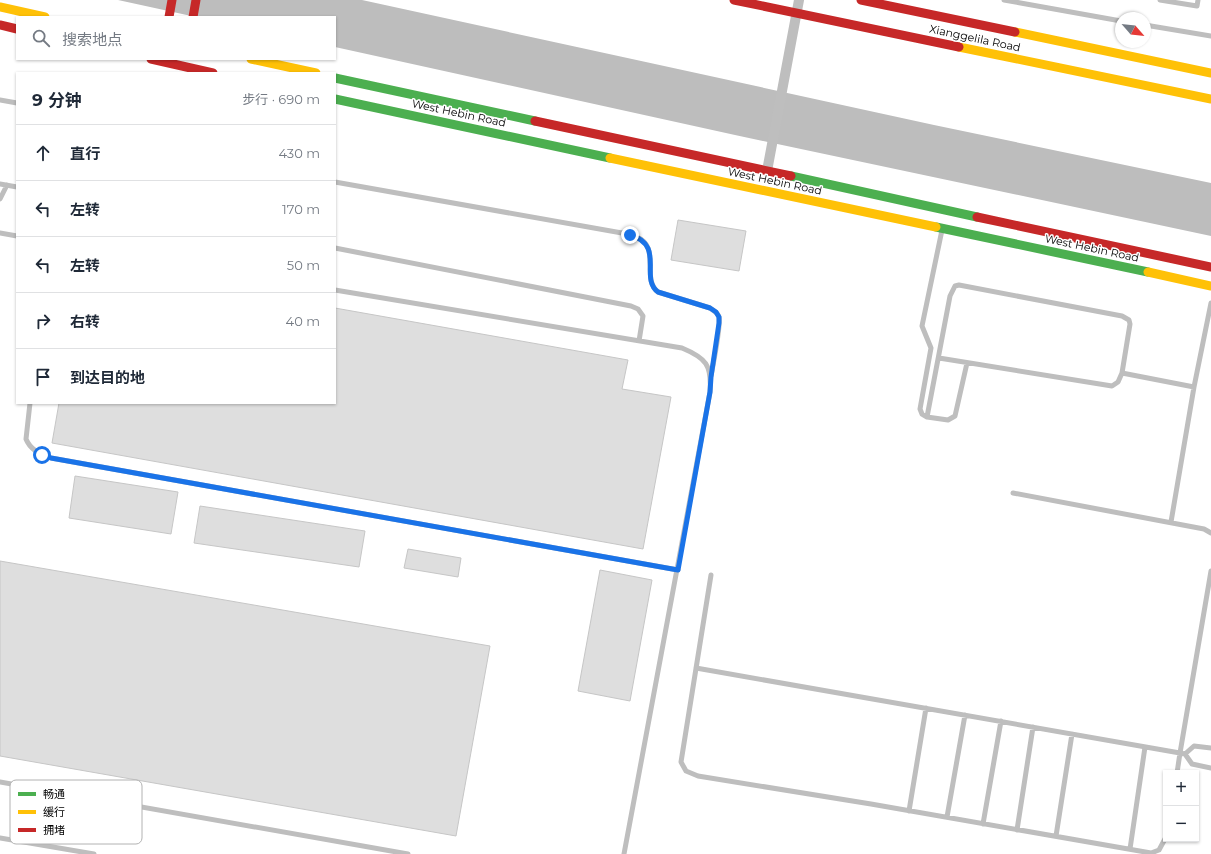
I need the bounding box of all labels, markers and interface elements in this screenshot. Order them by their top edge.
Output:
north arrow [1115,12,1151,48]
search box [16,16,336,60]
street label: Xianggelila Road [928,22,1022,54]
icon: search [30,27,52,49]
text: 搜索地点 [62,30,122,49]
text: 9 分钟 [32,90,82,110]
text: 步行 · 690 m [242,91,320,107]
street label: West Hebin Road [411,96,507,130]
icon: ahead [32,142,54,164]
text: 直行 [70,144,100,163]
text: 430 m [278,145,320,161]
street label: West Hebin Road [727,164,823,198]
icon: left [32,198,54,220]
text: 左转 [70,200,100,219]
text: 170 m [282,201,320,217]
route end [621,226,639,244]
street label: West Hebin Road [1044,231,1140,265]
icon: left [32,254,54,276]
text: 左转 [70,256,100,275]
text: 50 m [287,257,320,273]
icon: right [32,310,54,332]
text: 右转 [70,312,100,331]
text: 40 m [286,313,320,329]
icon: arrive [32,366,54,388]
text: 到达目的地 [70,368,145,387]
route start [33,446,51,464]
map controls [1163,770,1199,842]
button: + [1163,770,1199,806]
legend [10,780,142,844]
text: 畅通 [43,787,65,801]
text: 缓行 [43,805,65,819]
button: − [1163,806,1199,842]
text: 拥堵 [43,823,65,837]

